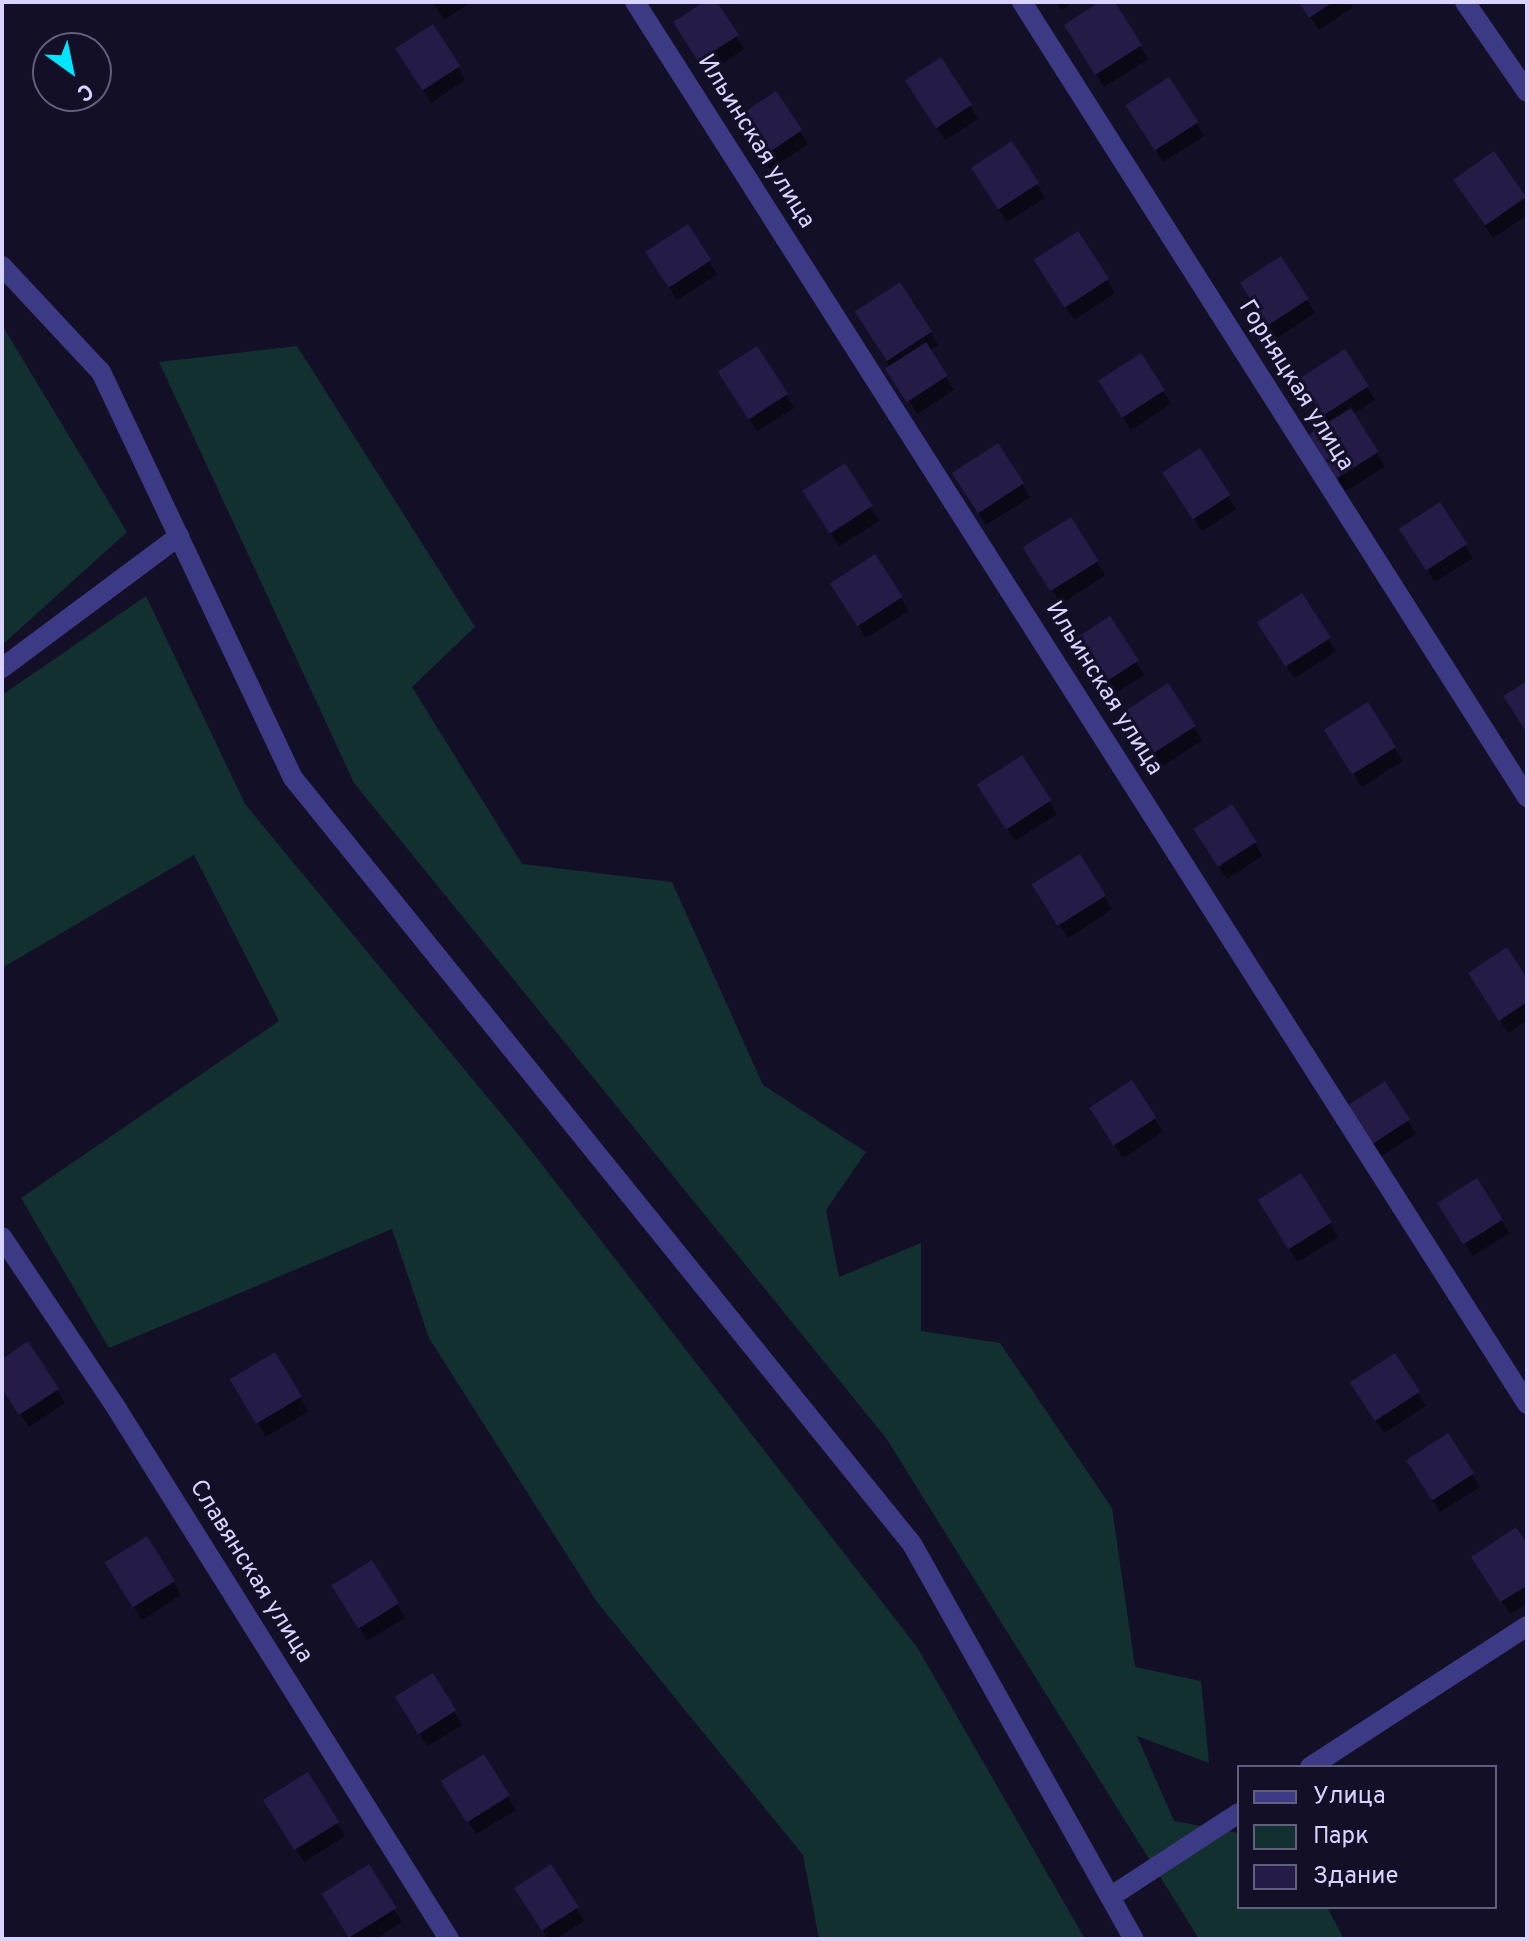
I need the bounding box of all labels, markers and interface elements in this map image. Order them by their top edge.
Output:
north arrow [32,32,112,112]
street label: Ильинская улица [690,50,820,234]
text: С [71,76,98,106]
street label: Горняцкая улица [1231,295,1359,477]
street label: Ильинская улица [1038,597,1168,781]
street label: Славянская улица [182,1475,318,1669]
legend [1237,1765,1497,1909]
text: Улица [1313,1782,1386,1812]
text: Парк [1313,1822,1369,1852]
text: Здание [1313,1862,1399,1892]

